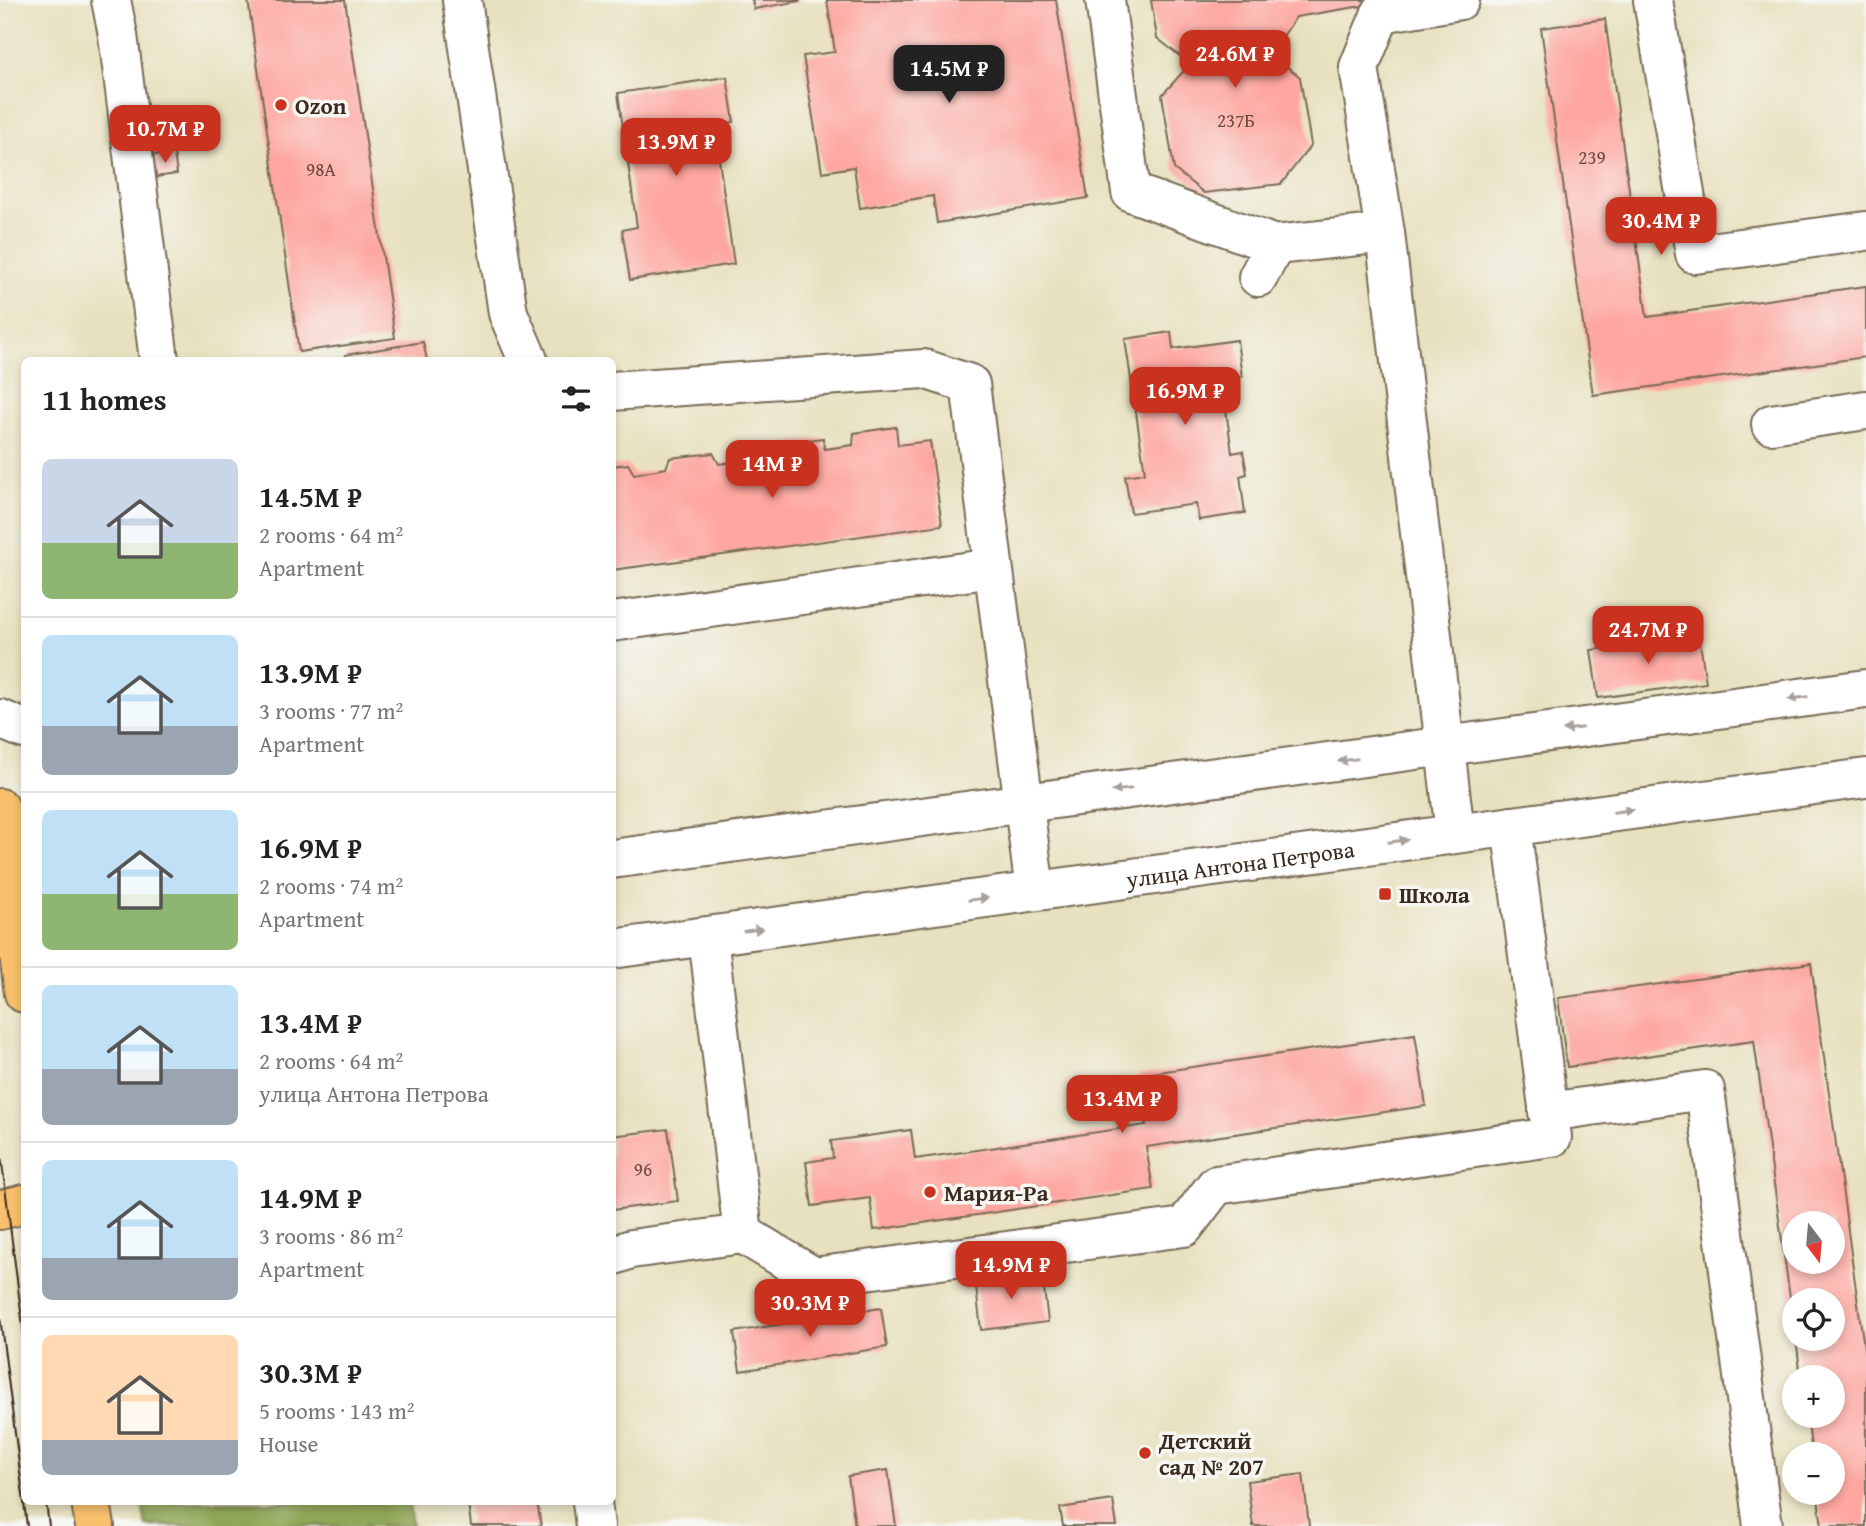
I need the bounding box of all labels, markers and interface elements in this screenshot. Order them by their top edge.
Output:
pin: 24.6M ₽ [1170,31,1300,90]
text: 24.6M ₽ [1195,36,1275,69]
pin: 14.5M ₽ [884,46,1014,105]
text: 14.5M ₽ [909,51,989,84]
place label: Ozon [295,89,347,122]
marker: Ozon [273,97,289,113]
pin: 10.7M ₽ [100,106,230,165]
house number: 237Б [1217,106,1255,134]
text: 10.7M ₽ [125,111,205,144]
pin: 13.9M ₽ [611,118,741,178]
text: 13.9M ₽ [636,124,716,157]
house number: 239 [1578,143,1606,171]
house number: 98А [306,155,336,183]
pin: 30.4M ₽ [1596,198,1726,257]
text: 30.4M ₽ [1621,203,1701,236]
pin: 16.9M ₽ [1120,368,1250,427]
text: 16.9M ₽ [1145,373,1225,406]
text: 11 homes [42,377,167,421]
icon: filters [557,380,595,418]
pin: 14M ₽ [723,440,821,500]
text: 14M ₽ [742,446,802,479]
text: 14.5M ₽ [259,474,362,518]
icon: home [98,487,182,571]
text: 2 rooms · 64 m² [259,518,403,551]
text: Apartment [259,551,364,584]
pin: 24.7M ₽ [1583,606,1713,666]
text: 24.7M ₽ [1608,612,1688,645]
text: 13.9M ₽ [259,650,362,694]
icon: home [98,663,182,747]
one-way arrow [1787,693,1809,704]
text: 3 rooms · 77 m² [259,694,403,727]
one-way arrow [1562,724,1584,735]
text: Apartment [259,727,364,760]
one-way arrow [1336,754,1358,765]
one-way arrow [1111,784,1133,795]
one-way arrow [1613,805,1635,816]
text: 16.9M ₽ [259,825,362,869]
street label: улица Антона Петрова [1123,831,1356,895]
one-way arrow [1387,836,1409,847]
icon: home [98,838,182,922]
text: 2 rooms · 74 m² [259,869,403,902]
place label: Школа [1399,878,1470,911]
marker: Школа [1377,886,1393,902]
one-way arrow [967,893,989,904]
text: Apartment [259,902,364,935]
one-way arrow [742,924,764,935]
text: 13.4M ₽ [259,1000,362,1044]
icon: home [98,1013,182,1097]
text: 2 rooms · 64 m² [259,1044,403,1077]
pin: 13.4M ₽ [1057,1076,1187,1135]
text: улица Антона Петрова [259,1077,489,1110]
text: 13.4M ₽ [1082,1081,1162,1114]
house number: 96 [634,1155,652,1183]
text: 14.9M ₽ [259,1175,362,1219]
place label: Мария-Ра [944,1176,1049,1209]
marker: Мария-Ра [922,1184,938,1200]
icon: home [98,1188,182,1272]
north arrow [1782,1211,1844,1274]
map controls [1782,1211,1845,1505]
text: 3 rooms · 86 m² [259,1219,403,1252]
pin: 14.9M ₽ [946,1242,1076,1301]
text: 14.9M ₽ [971,1247,1051,1280]
text: Apartment [259,1252,364,1285]
pin: 30.3M ₽ [745,1280,875,1339]
text: 30.3M ₽ [770,1285,850,1318]
button: locate [1782,1288,1845,1351]
text: 30.3M ₽ [259,1350,362,1394]
icon: home [98,1363,182,1447]
button: + [1782,1365,1845,1428]
text: 5 rooms · 143 m² [259,1394,414,1427]
place label: Детский сад № 207 [1158,1424,1264,1483]
text: House [259,1427,318,1460]
button: − [1782,1442,1845,1505]
marker: Детский сад № 207 [1137,1445,1153,1461]

